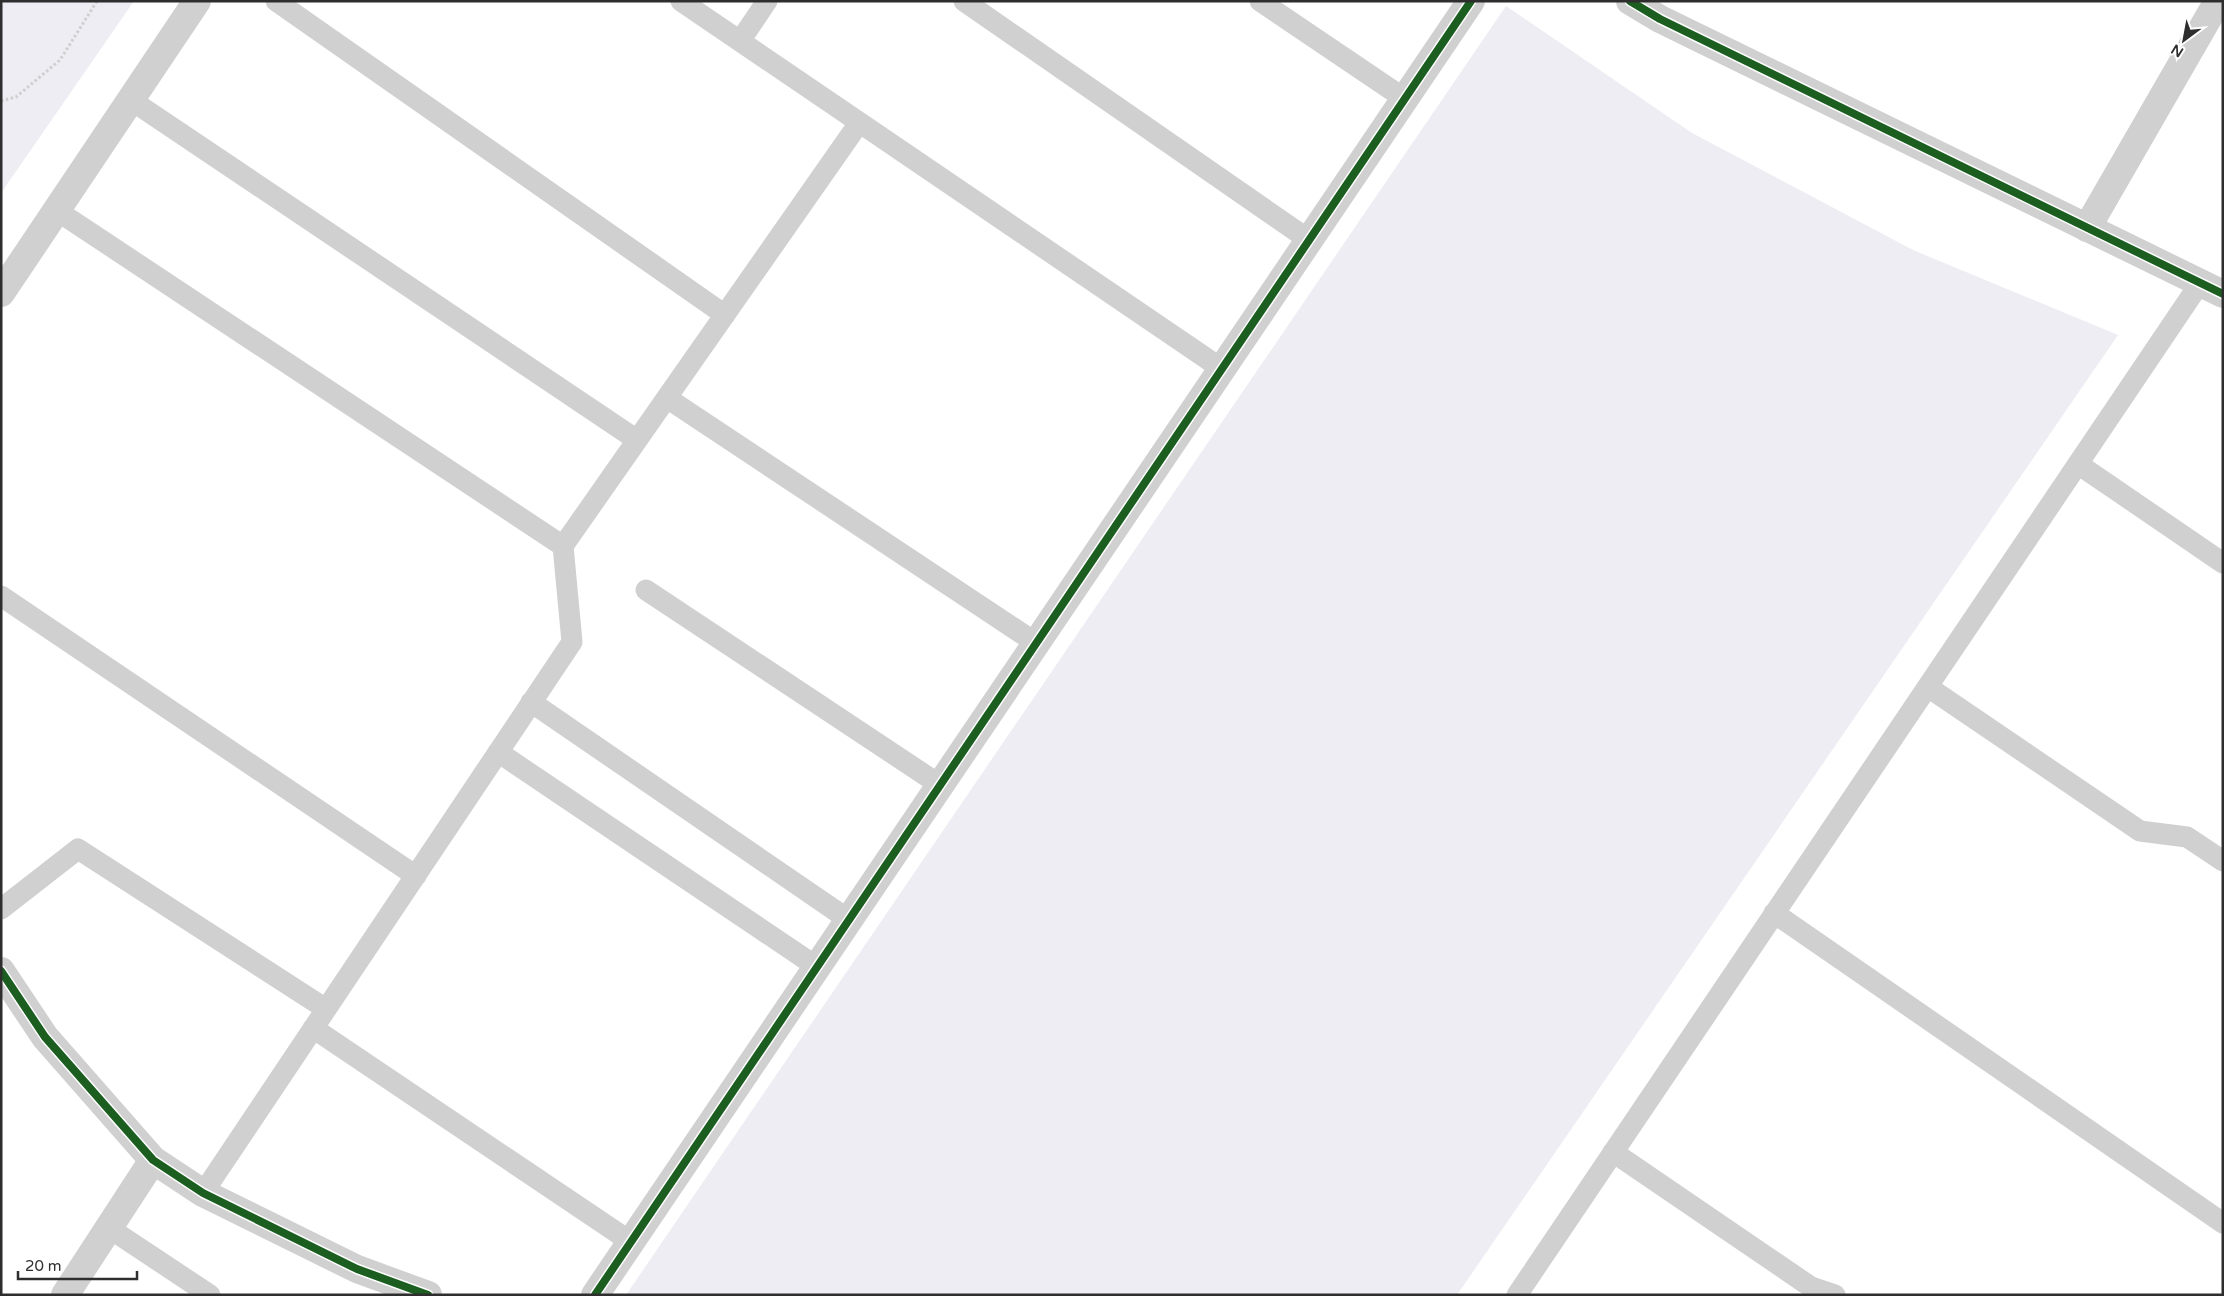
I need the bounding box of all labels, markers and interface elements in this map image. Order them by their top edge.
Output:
north arrow [2159,15,2209,65]
text: N [2168,40,2187,61]
scale bar [18,1248,136,1280]
text: 20 m [25,1257,62,1275]

